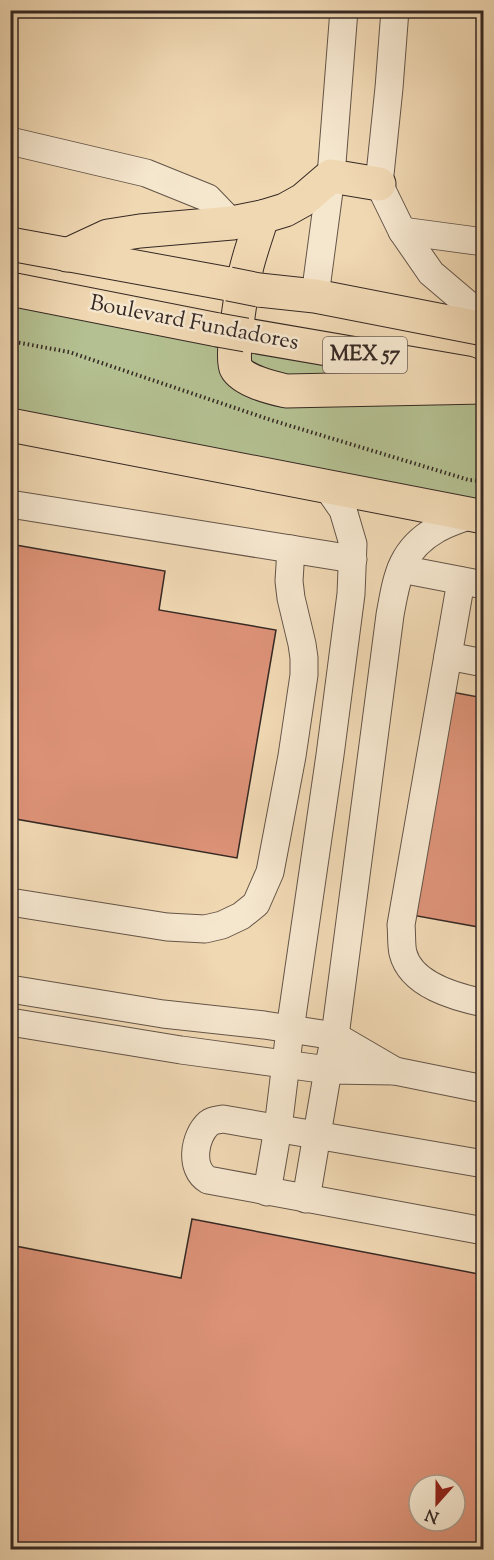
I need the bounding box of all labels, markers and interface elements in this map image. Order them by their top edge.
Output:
street label: Boulevard Fundadores [87,288,301,360]
road number: MEX 57 [323,337,407,373]
north arrow [407,1473,467,1533]
text: N [422,1502,443,1528]

